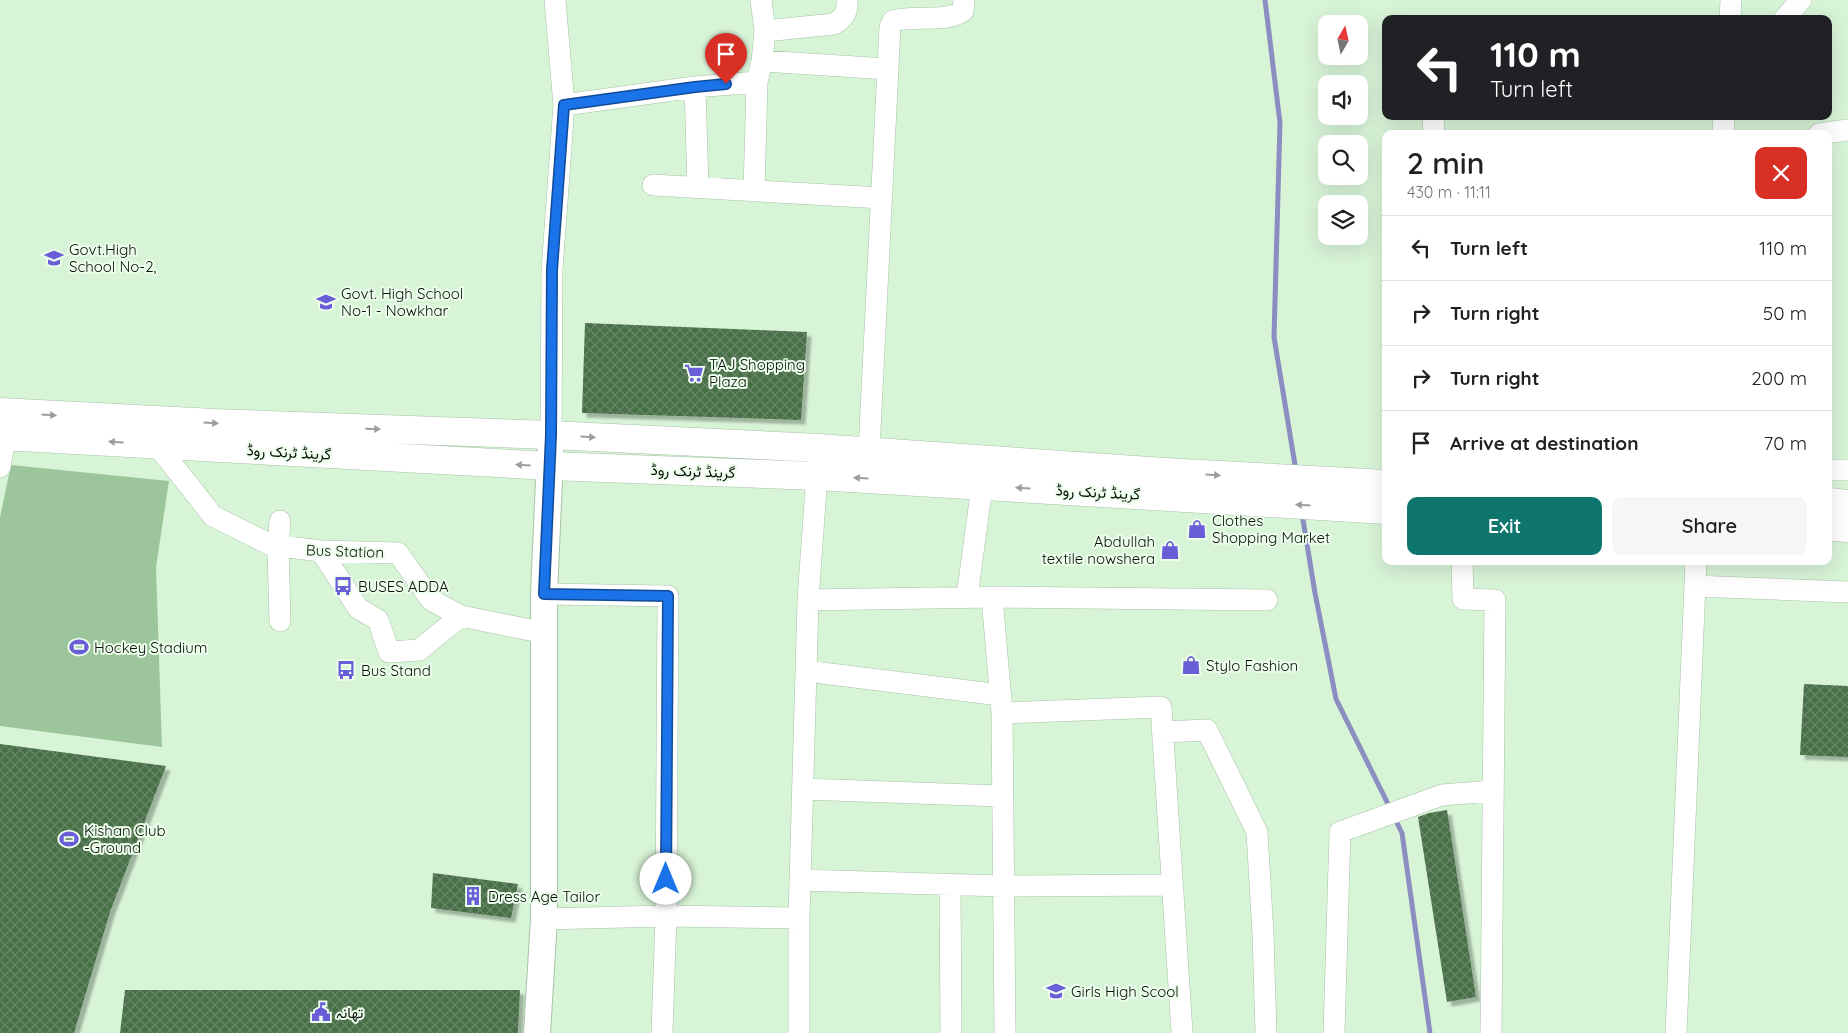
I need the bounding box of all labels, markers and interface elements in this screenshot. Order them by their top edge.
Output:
north arrow [1318,15,1368,65]
map controls [1318,15,1368,245]
text: 110 m [1490,32,1581,76]
pin [705,33,747,84]
icon: left [1407,35,1472,100]
icon: arrive [712,40,740,68]
button: sound [1318,75,1368,125]
text: Turn left [1490,75,1573,103]
button: search [1318,135,1368,185]
text: 2 min [1407,144,1484,182]
button: close [1755,147,1807,199]
text: 430 m · 11:11 [1407,182,1491,202]
button: layers [1318,195,1368,245]
icon: left [1407,234,1435,262]
text: Turn left [1450,236,1528,260]
text: 110 m [1759,236,1807,260]
place label: Govt.High School No-2, [69,240,157,276]
school or university icon: Govt.High School No-2, [43,247,65,269]
place label: Govt. High School No-1 - Nowkhar [341,284,463,320]
school or university icon: Govt. High School No-1 - Nowkhar [315,291,337,313]
icon: right [1407,299,1435,327]
text: Turn right [1450,301,1539,325]
text: 50 m [1763,301,1807,325]
place label: TAJ Shopping Plaza [709,355,805,391]
supermarket icon: TAJ Shopping Plaza [683,362,705,384]
icon: right [1407,364,1435,392]
text: Turn right [1450,366,1539,390]
text: 200 m [1751,366,1807,390]
one-way arrow [41,411,57,419]
one-way arrow [203,420,219,428]
one-way arrow [366,425,382,433]
icon: arrive [1407,429,1435,457]
text: Arrive at destination [1450,431,1639,455]
text: 70 m [1763,431,1807,455]
one-way arrow [580,433,596,441]
one-way arrow [108,438,124,446]
street label: گرینڈ ٹرنک روڈ [246,440,332,464]
one-way arrow [515,460,531,468]
street label: گرینڈ ٹرنک روڈ [650,460,736,482]
one-way arrow [1205,471,1221,479]
one-way arrow [852,474,868,482]
street label: گرینڈ ٹرنک روڈ [1055,480,1141,504]
one-way arrow [1015,483,1031,491]
button: Exit [1407,497,1602,555]
button: Share [1612,497,1807,555]
one-way arrow [1294,500,1310,508]
place label: Clothes Shopping Market [1212,511,1330,547]
shop icon: Clothes Shopping Market [1186,518,1208,540]
place label: Abdullah textile nowshera [1042,532,1155,568]
shop icon: Abdullah textile nowshera [1159,539,1181,561]
street label: Bus Station [306,540,384,562]
bus stop icon: BUSES ADDA [332,575,354,597]
place label: BUSES ADDA [358,577,449,596]
sports icon: Hockey Stadium [68,636,90,658]
place label: Hockey Stadium [94,638,207,657]
shop icon: Stylo Fashion [1180,654,1202,676]
place label: Stylo Fashion [1206,656,1298,675]
bus stop icon: Bus Stand [335,659,357,681]
place label: Bus Stand [361,661,431,680]
place label: Kishan Club -Ground [84,821,166,857]
sports icon: Kishan Club -Ground [58,828,80,850]
position arrow [639,852,691,904]
building icon: Dress Age Tailor [462,885,484,907]
place label: Dress Age Tailor [488,887,600,906]
school or university icon: Girls High Scool [1045,980,1067,1002]
place label: Girls High Scool [1071,982,1179,1001]
public building icon: تھانہ [310,1001,332,1023]
place label: تھانہ [336,1003,364,1022]

